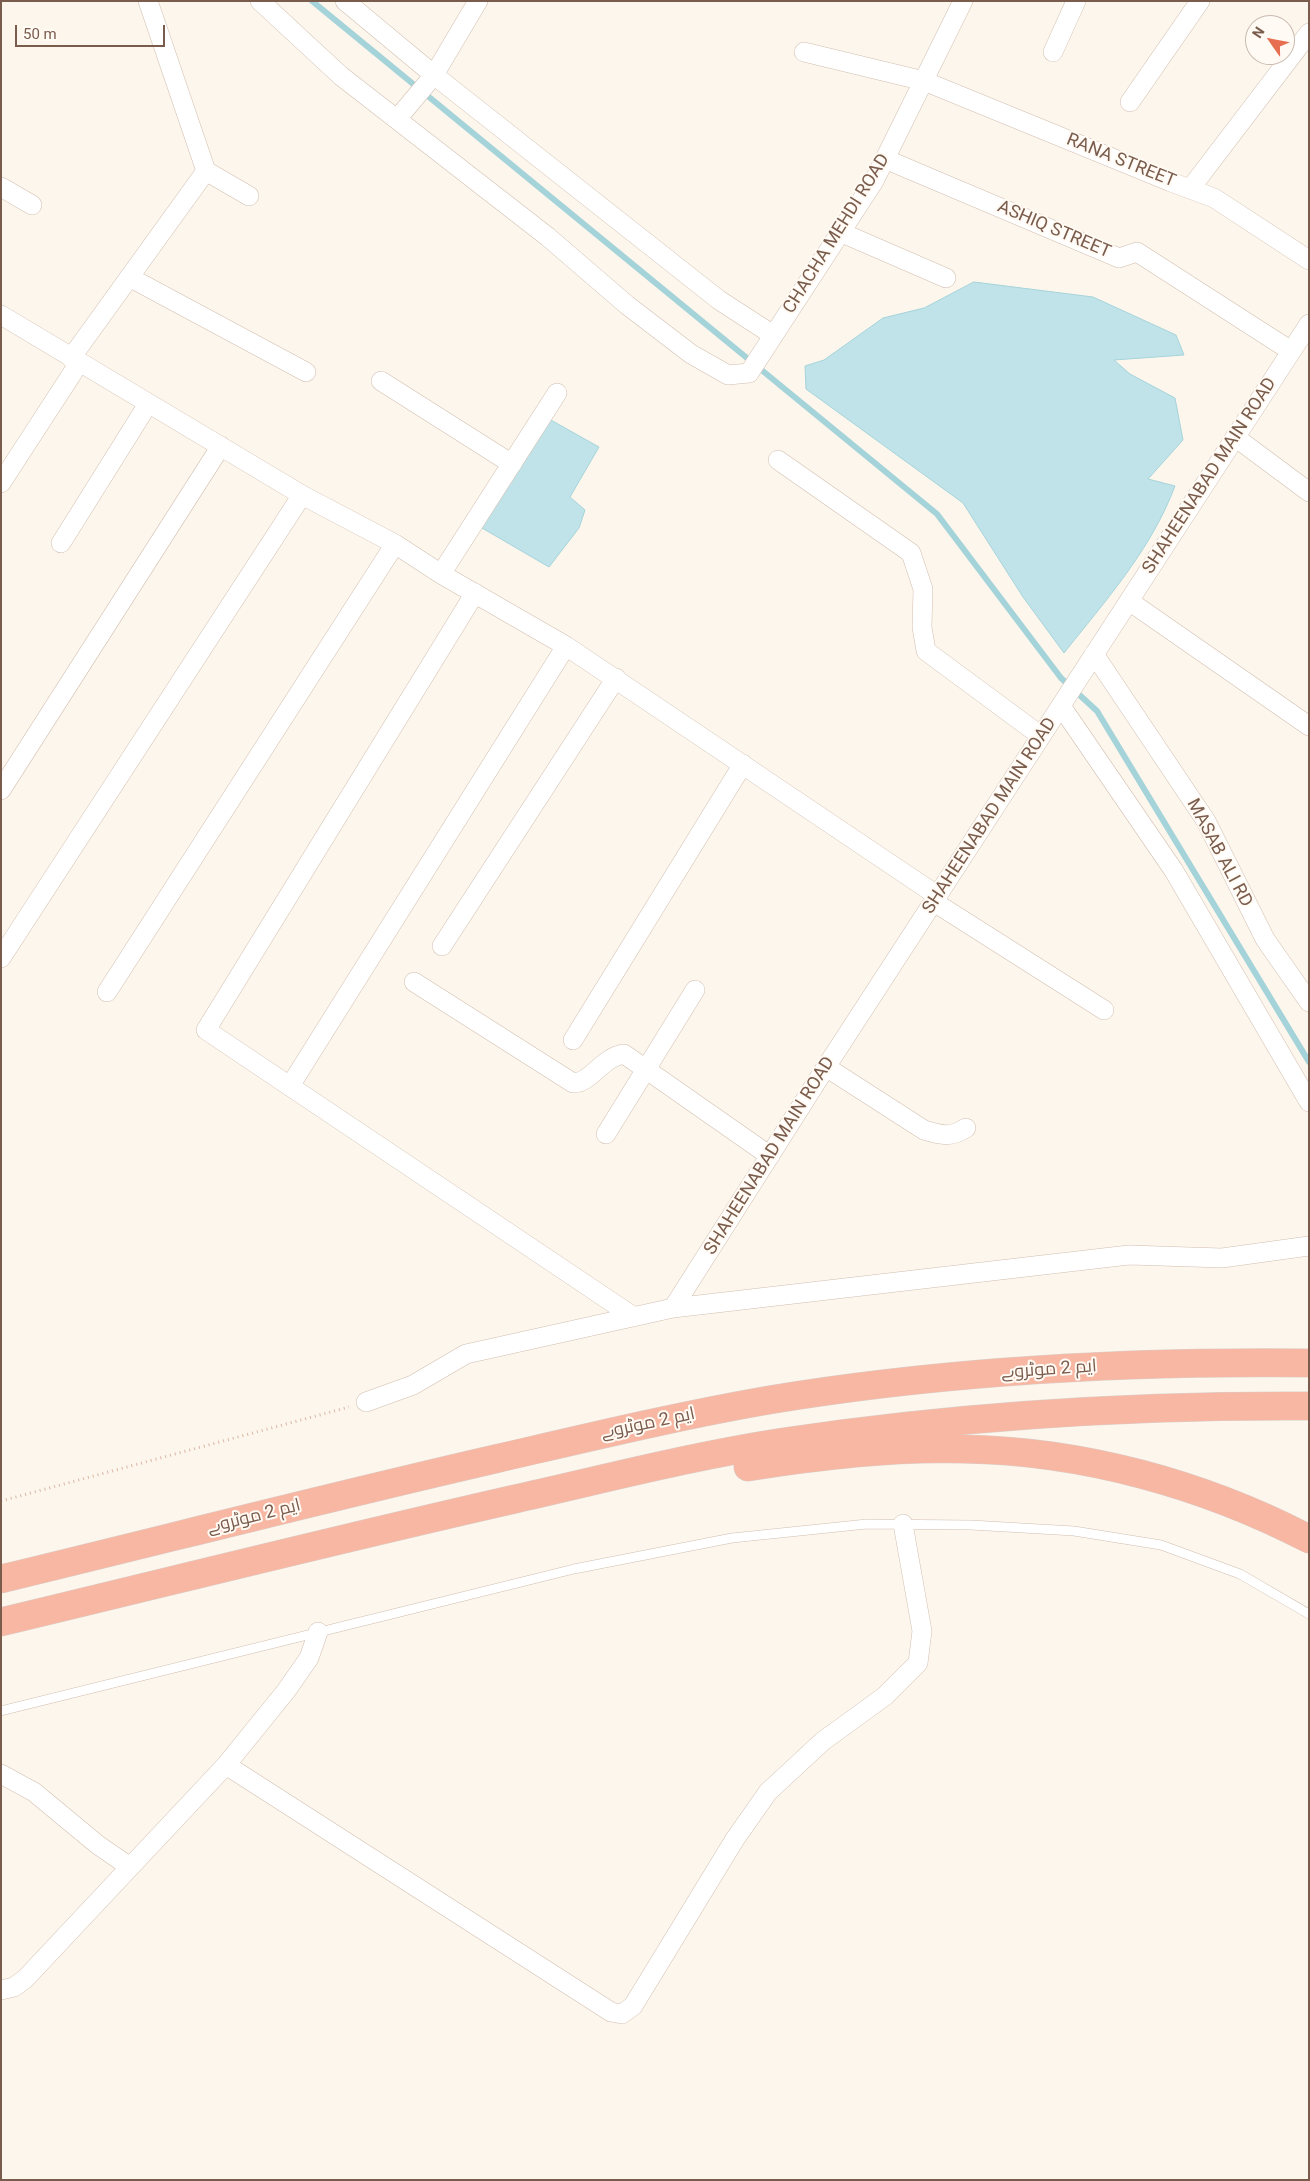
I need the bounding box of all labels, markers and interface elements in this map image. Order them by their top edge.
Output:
scale bar [18,15,168,47]
north arrow [1245,15,1295,65]
text: N [1249,24,1268,41]
text: 50 m [23,25,57,43]
street label: RANA STREET [1063,129,1179,193]
street label: CHACHA MEHDI ROAD [779,150,895,318]
street label: ASHIQ STREET [994,196,1114,264]
street label: SHAHEENABAD MAIN ROAD [1138,374,1282,578]
street label: SHAHEENABAD MAIN ROAD [918,714,1062,918]
street label: MASAB ALI RD [1181,795,1257,911]
street label: SHAHEENABAD MAIN ROAD [700,1053,840,1259]
street label: ایم 2 موٹروے [1001,1356,1097,1384]
street label: ایم 2 موٹروے [599,1403,697,1445]
street label: ایم 2 موٹروے [205,1495,303,1539]

